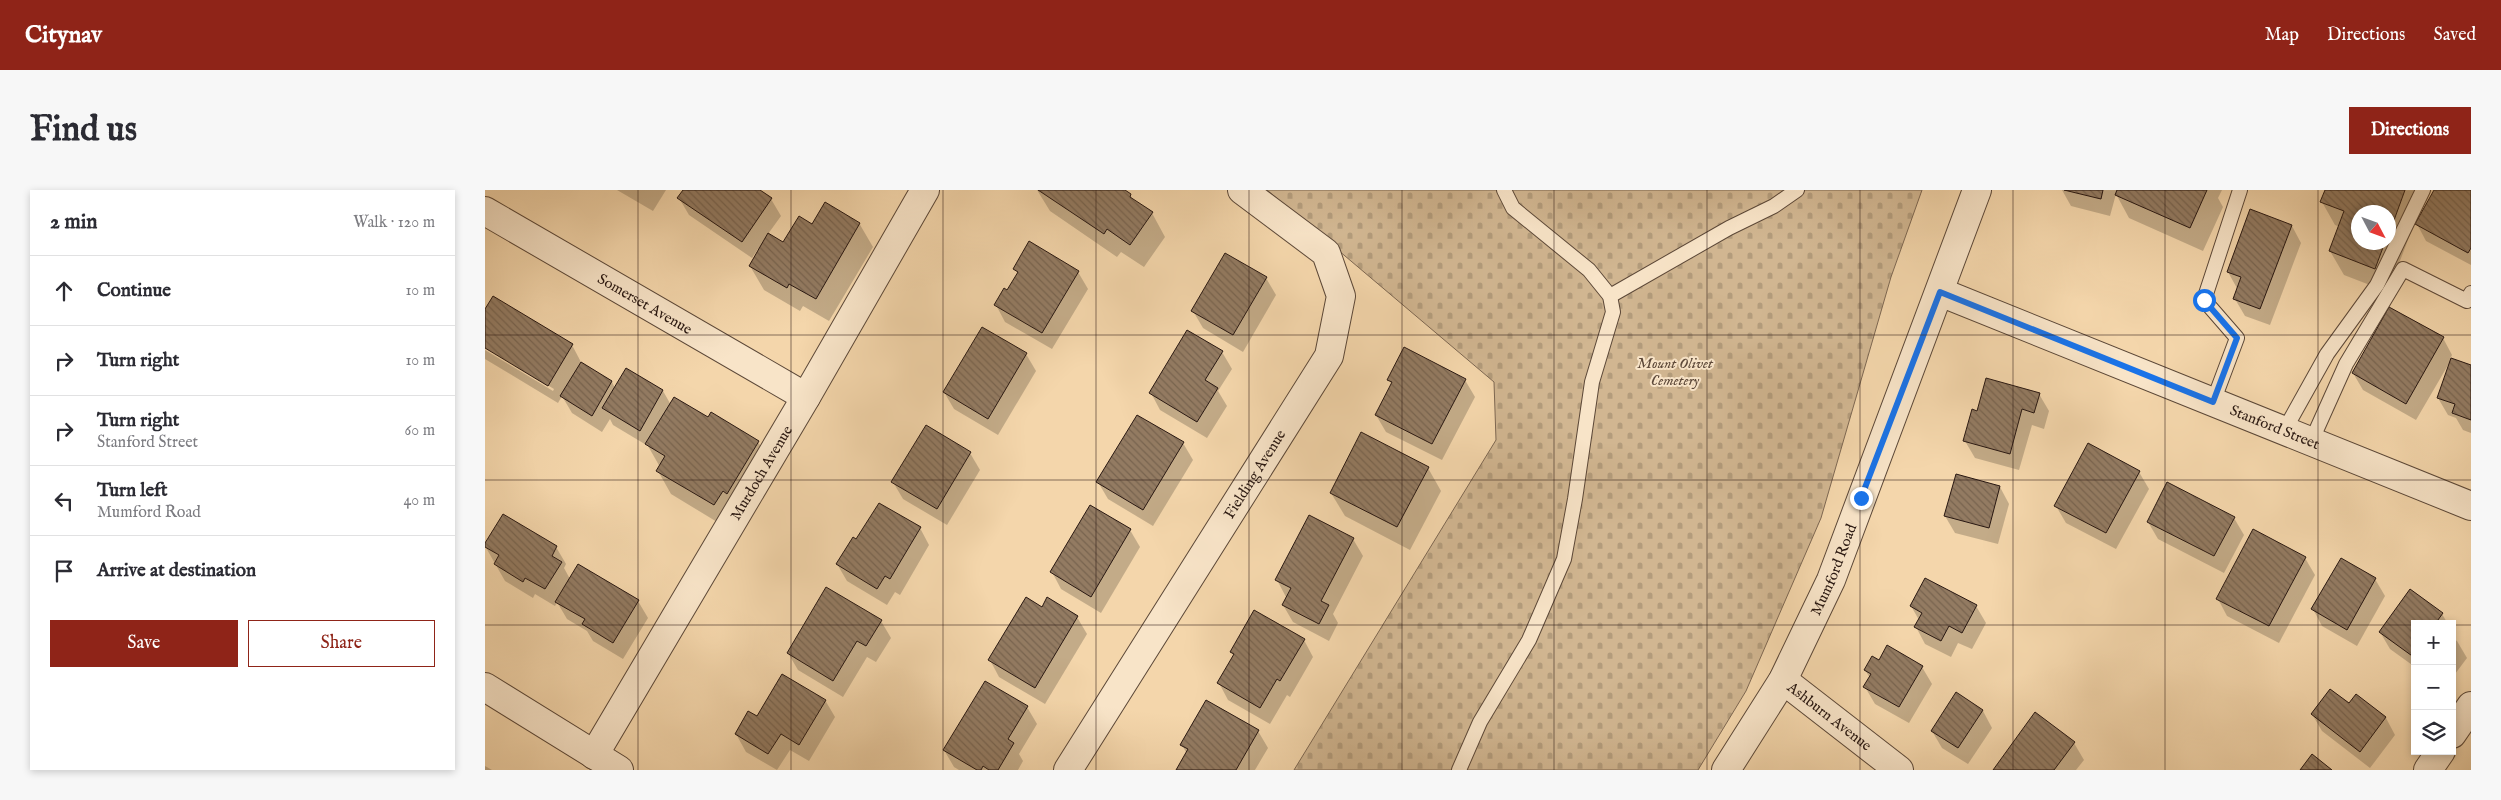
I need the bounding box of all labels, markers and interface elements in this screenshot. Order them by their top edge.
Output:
text: Citynav [25,20,102,51]
text: Map [2265,24,2299,47]
text: Directions [2327,24,2405,47]
text: Saved [2433,24,2476,47]
button: Directions [2349,107,2471,154]
text: Find us [30,108,137,153]
north arrow [2351,205,2396,250]
text: 2 min [50,209,97,236]
text: Walk · 120 m [353,213,435,233]
street label: Somerset Avenue [594,269,696,339]
icon: ahead [50,277,78,305]
text: Continue [97,279,171,303]
text: 10 m [405,281,435,301]
route start [2193,289,2216,312]
icon: right [50,347,78,375]
text: Turn right [97,349,179,373]
text: 10 m [405,351,435,371]
park label: Mount Olivet Cemetery [1637,354,1714,390]
street label: Stanford Street [2227,400,2322,453]
text: Turn right [97,409,179,433]
icon: right [50,417,78,445]
text: 60 m [405,421,435,441]
street label: Murdoch Avenue [726,422,797,524]
street label: Fielding Avenue [1219,426,1290,522]
text: Stanford Street [97,433,198,453]
text: Turn left [97,479,168,503]
icon: left [50,487,78,515]
route end [1850,487,1873,510]
text: 40 m [403,491,435,511]
text: Mumford Road [97,503,201,523]
street label: Mumford Road [1806,520,1861,619]
icon: arrive [50,557,78,585]
text: Arrive at destination [97,559,256,583]
button: Save [50,620,238,667]
button: Share [248,620,435,667]
map controls [2411,620,2456,755]
button: + [2411,620,2456,665]
button: − [2411,665,2456,710]
street label: Ashburn Avenue [1783,677,1876,755]
button: layers [2411,710,2456,755]

